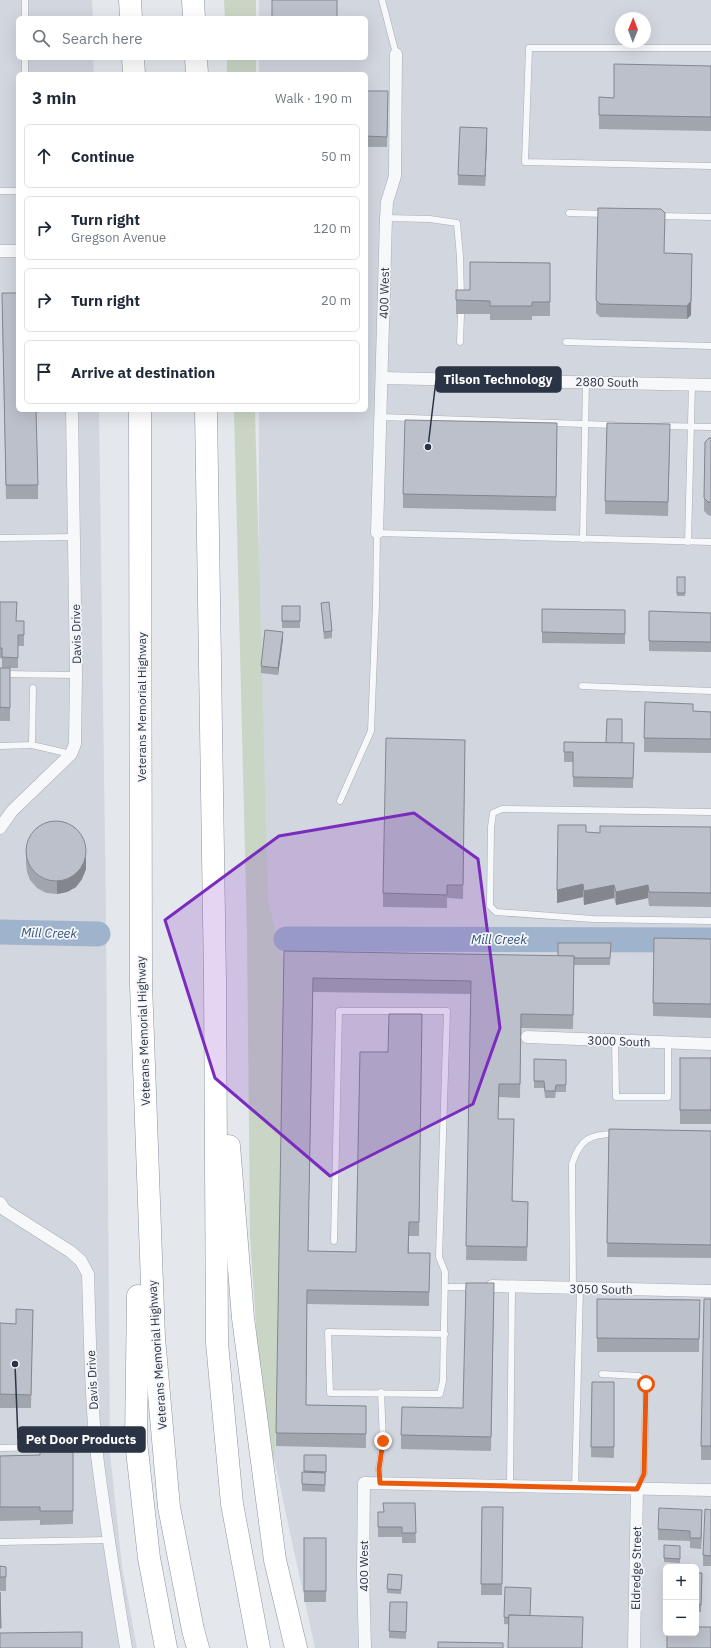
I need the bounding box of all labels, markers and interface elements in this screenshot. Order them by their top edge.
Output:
north arrow [615,12,651,48]
search box [16,16,368,60]
icon: search [30,27,52,49]
text: Search here [62,29,142,48]
text: 3 min [32,87,76,109]
text: Walk · 190 m [275,90,352,107]
icon: ahead [33,145,55,167]
text: Continue [71,147,135,166]
text: 50 m [321,148,351,165]
text: Turn right [71,210,140,229]
icon: right [33,217,55,239]
text: 120 m [313,220,351,237]
text: Gregson Avenue [71,229,166,246]
street label: 400 West [376,267,392,319]
icon: right [33,289,55,311]
text: Turn right [71,291,140,310]
text: 20 m [321,292,351,309]
icon: arrive [33,361,55,383]
text: Arrive at destination [71,363,215,382]
callout: Tilson Technology [436,367,561,392]
text: Tilson Technology [443,371,553,388]
street label: 2880 South [575,374,639,390]
street label: Davis Drive [68,604,84,664]
street label: Veterans Memorial Highway [134,632,149,782]
water label: Mill Creek [21,924,77,942]
water label: Mill Creek [471,931,527,948]
street label: Veterans Memorial Highway [133,956,153,1106]
street label: 3000 South [587,1032,651,1050]
street label: Veterans Memorial Highway [144,1280,170,1430]
street label: 3050 South [569,1281,633,1297]
street label: Davis Drive [83,1349,101,1410]
route start [637,1375,655,1393]
callout: Pet Door Products [18,1427,145,1452]
text: Pet Door Products [26,1431,137,1448]
route end [374,1432,392,1450]
street label: Eldredge Street [628,1526,644,1610]
street label: 400 West [356,1540,371,1592]
map controls [663,1564,699,1636]
button: + [663,1564,699,1600]
button: − [663,1600,699,1636]

